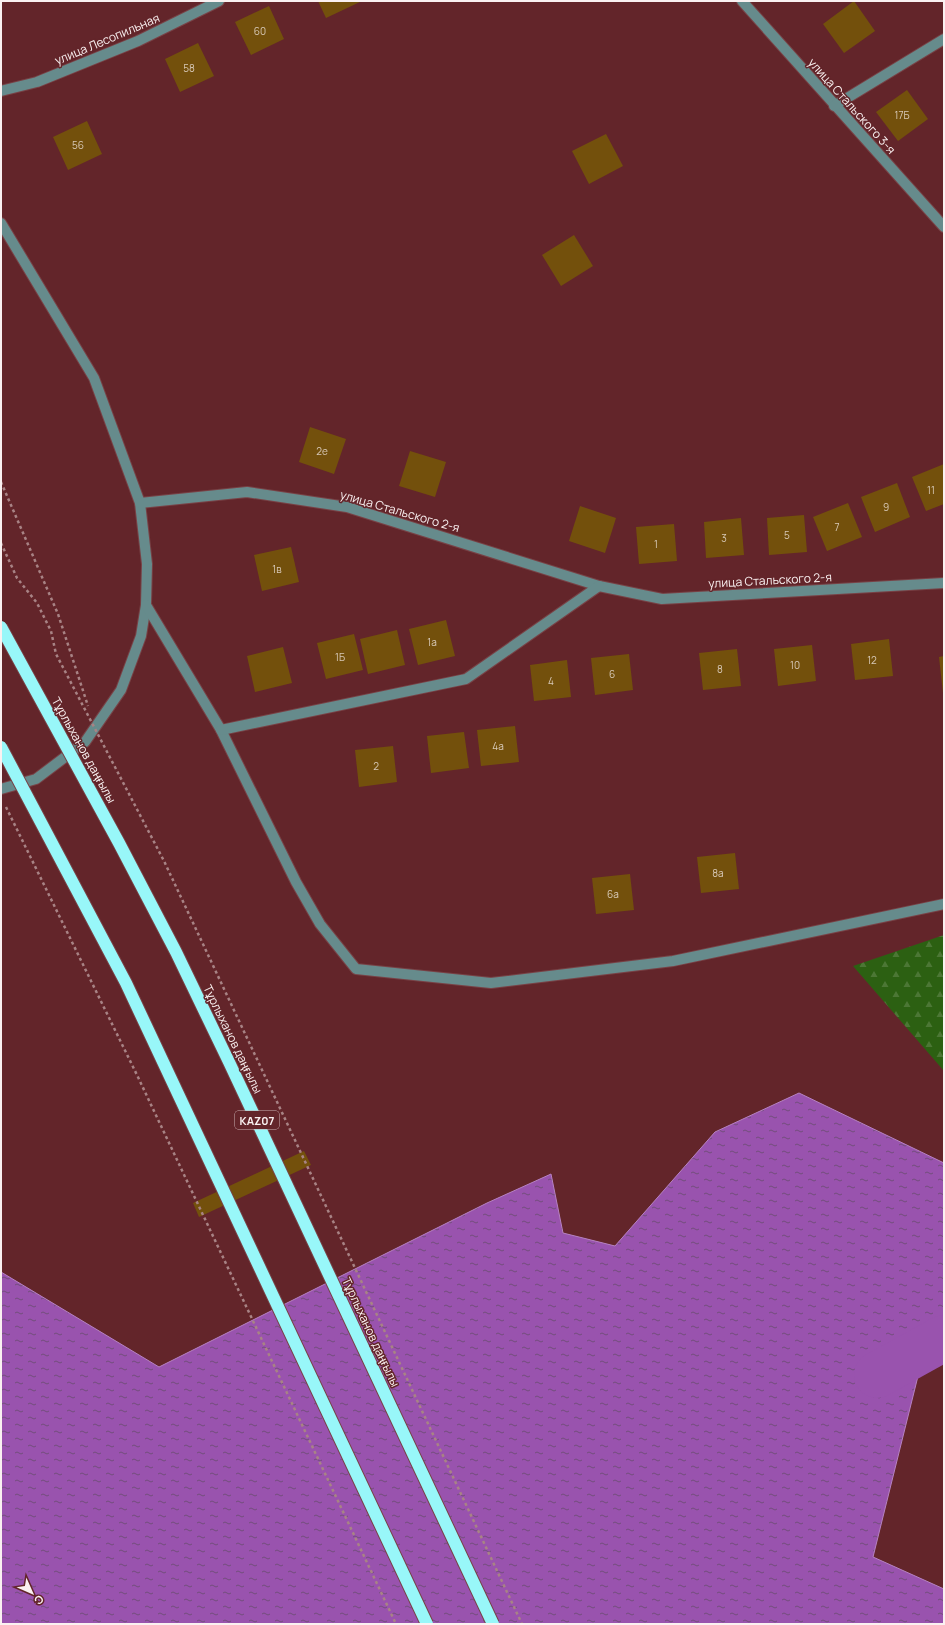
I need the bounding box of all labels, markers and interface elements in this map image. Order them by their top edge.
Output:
street label: улица Лесопильная [52,9,162,69]
house number: 60 [254,24,266,38]
street label: улица Стальского 3-я [804,54,900,158]
house number: 58 [183,61,195,75]
house number: 17Б [895,108,909,122]
house number: 56 [72,138,84,152]
house number: 2е [316,444,328,458]
house number: 11 [927,483,935,497]
street label: улица Стальского 2-я [338,486,462,536]
house number: 9 [883,500,889,514]
house number: 7 [834,520,840,534]
house number: 5 [784,528,790,542]
house number: 3 [721,531,727,545]
house number: 1 [654,537,658,551]
house number: 1в [272,562,282,576]
street label: улица Стальского 2-я [708,568,832,592]
house number: 1а [427,635,437,649]
house number: 1Б [335,650,345,664]
house number: 12 [867,653,877,667]
house number: 10 [790,658,800,672]
house number: 8 [717,662,723,676]
house number: 6 [609,667,615,681]
house number: 4 [548,674,554,688]
street label: Тұрлыханов даңғылы [48,694,120,806]
house number: 4а [492,739,504,753]
house number: 2 [373,759,379,773]
house number: 8а [712,866,724,880]
house number: 6а [607,887,619,901]
street label: Тұрлыханов даңғылы [199,982,267,1096]
road number: KAZ07 [235,1111,279,1129]
street label: Тұрлыханов даңғылы [338,1275,404,1389]
north arrow [12,1573,52,1613]
text: С [31,1592,48,1609]

